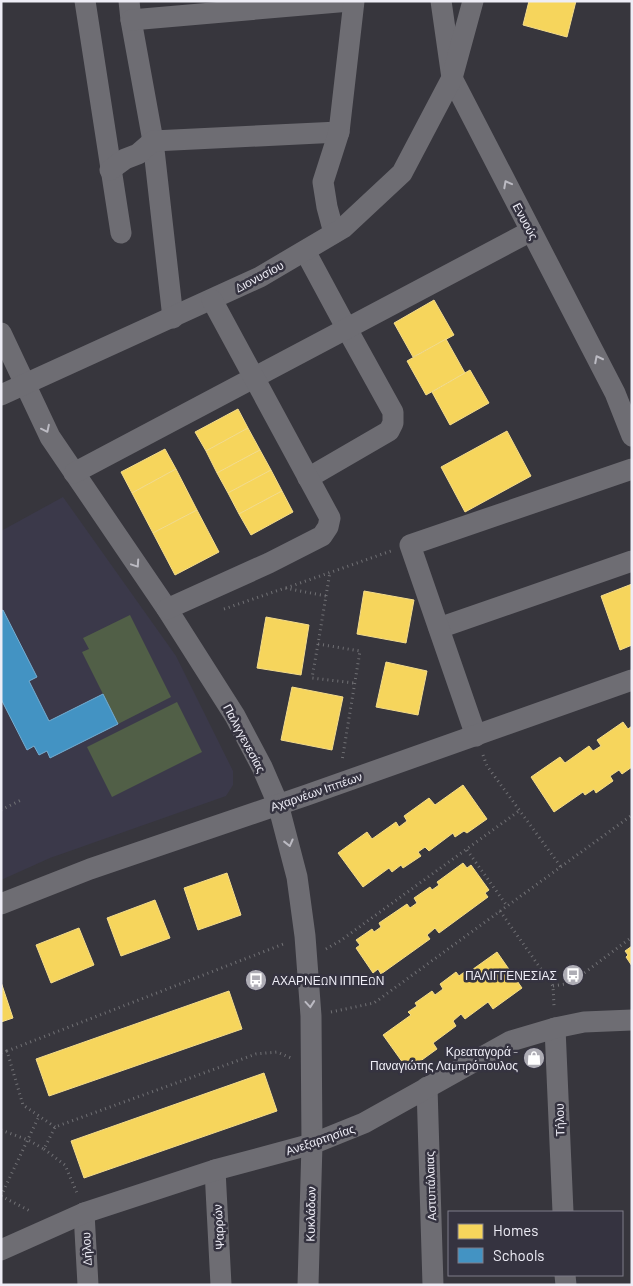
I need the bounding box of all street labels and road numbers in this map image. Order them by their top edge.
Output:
street label: Ενυούς [510,200,542,242]
street label: Διονυσίου [232,257,286,295]
street label: Παλιγγενεσίας [220,701,269,775]
street label: Αχαρνέων Ιππέων [268,769,364,814]
street label: Τήλου [551,1103,568,1137]
street label: Ανεξαρτησίας [284,1121,357,1158]
street label: Αστυπάλαιας [422,1151,439,1221]
street label: Κυκλάδων [303,1186,317,1242]
street label: Ψαρρών [210,1204,227,1250]
street label: Δήλου [78,1232,95,1266]

